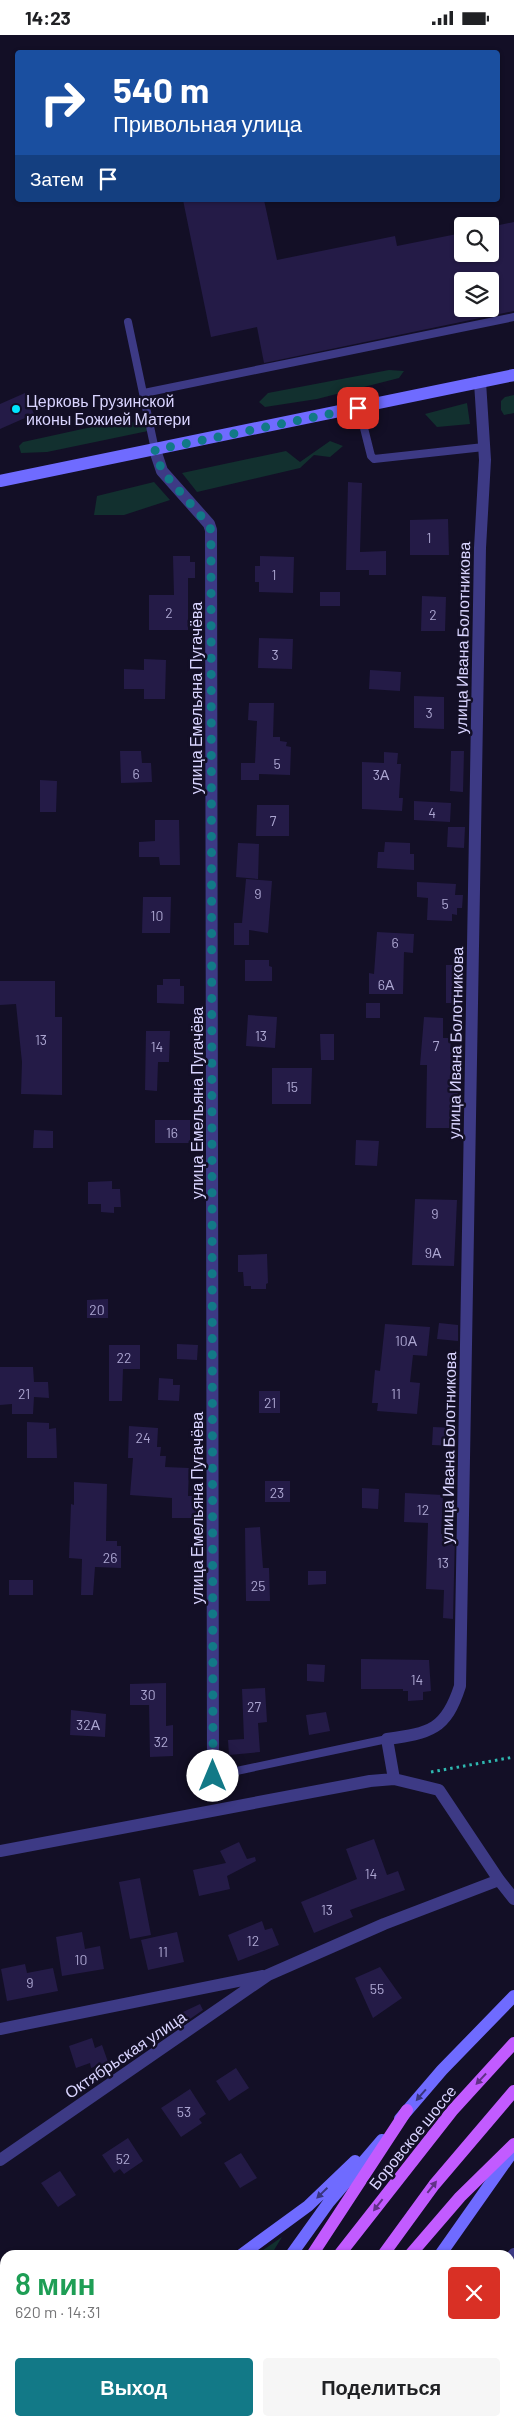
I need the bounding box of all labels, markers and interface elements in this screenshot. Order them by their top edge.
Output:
text: 14:23 [25,6,71,29]
text: 540 m [113,68,209,110]
icon: right [30,70,95,135]
text: Привольная улица [113,110,302,136]
icon: arrive [94,165,122,193]
text: Затем [30,167,84,190]
map controls [454,217,499,317]
button: search [454,217,499,262]
button: layers [454,272,499,317]
pin [337,387,379,429]
place label: Церковь Грузинской иконы Божией Матери [26,391,190,428]
icon: arrive [344,394,372,422]
marker: Церковь Грузинской иконы Божией Матери [10,403,22,415]
house number: 1 [427,529,431,546]
street label: улица Ивана Болотникова [451,542,473,734]
house number: 1 [272,566,276,583]
street label: улица Емельяна Пугачёва [186,602,205,794]
house number: 2 [165,604,173,621]
house number: 2 [429,606,437,623]
house number: 3 [271,646,279,663]
house number: 3 [425,704,433,721]
house number: 5 [273,755,281,772]
house number: 6 [132,765,140,782]
house number: 3А [373,766,390,783]
house number: 4 [428,804,436,821]
house number: 7 [270,812,277,829]
house number: 9 [254,885,262,902]
house number: 5 [441,895,449,912]
house number: 10 [151,907,163,924]
house number: 6 [391,934,399,951]
street label: улица Ивана Болотникова [444,947,466,1139]
house number: 6А [378,976,395,993]
street label: улица Емельяна Пугачёва [187,1007,206,1199]
house number: 13 [255,1027,267,1044]
house number: 13 [35,1031,47,1048]
house number: 7 [433,1037,440,1054]
house number: 14 [151,1038,163,1055]
house number: 15 [286,1078,298,1095]
house number: 16 [166,1124,178,1141]
house number: 9 [431,1205,439,1222]
house number: 9А [425,1244,442,1261]
house number: 20 [89,1301,105,1318]
house number: 10А [395,1332,418,1349]
house number: 22 [116,1349,132,1366]
street label: улица Ивана Болотникова [437,1352,459,1544]
house number: 21 [18,1385,30,1402]
house number: 11 [391,1385,401,1402]
house number: 21 [264,1394,276,1411]
street label: улица Емельяна Пугачёва [187,1412,206,1604]
house number: 24 [135,1429,151,1446]
house number: 23 [270,1484,284,1501]
house number: 12 [417,1501,429,1518]
house number: 26 [103,1549,117,1566]
house number: 13 [437,1554,449,1571]
house number: 25 [251,1577,265,1594]
house number: 14 [411,1671,423,1688]
house number: 30 [140,1686,156,1703]
house number: 27 [247,1698,261,1715]
house number: 32А [76,1716,101,1733]
house number: 32 [154,1733,168,1750]
position arrow [186,1749,238,1801]
house number: 14 [365,1865,377,1882]
house number: 13 [321,1901,333,1918]
house number: 12 [247,1932,259,1949]
house number: 11 [158,1943,168,1960]
house number: 10 [75,1951,87,1968]
house number: 9 [26,1974,34,1991]
house number: 55 [370,1980,384,1997]
street label: Октябрьская улица [61,2006,189,2102]
one-way arrow [475,2072,487,2084]
street label: Боровское шоссе [364,2081,460,2193]
one-way arrow [415,2088,426,2101]
house number: 53 [177,2103,191,2120]
house number: 52 [116,2150,130,2167]
one-way arrow [427,2181,438,2194]
one-way arrow [316,2187,328,2199]
one-way arrow [373,2198,384,2211]
text: 8 мин [15,2265,96,2301]
button: close [448,2267,500,2319]
text: 620 m · 14:31 [15,2302,101,2321]
button: Выход [15,2358,253,2416]
button: Поделиться [263,2358,500,2416]

